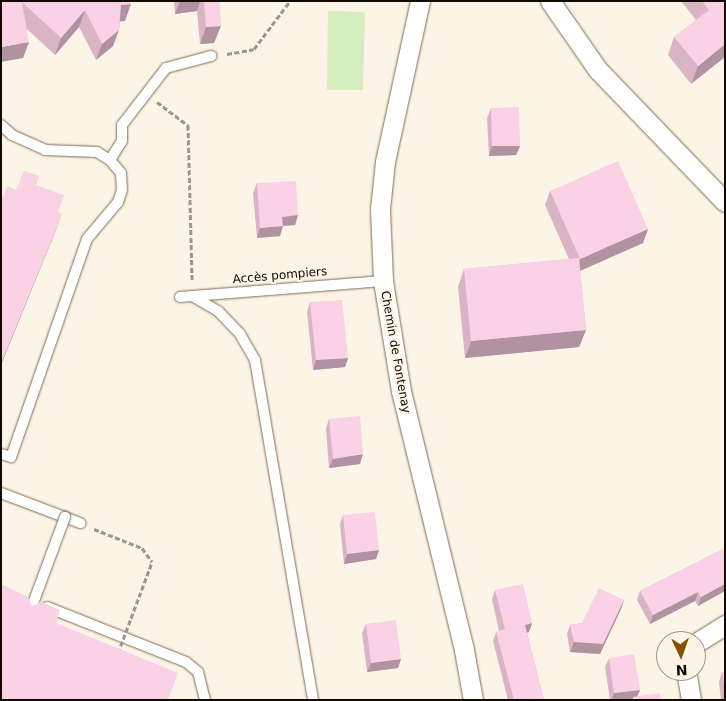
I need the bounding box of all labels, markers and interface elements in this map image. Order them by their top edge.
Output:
street label: Accès pompiers [232,265,328,287]
street label: Chemin de Fontenay [377,290,413,414]
north arrow [656,631,706,681]
text: N [675,662,688,678]

